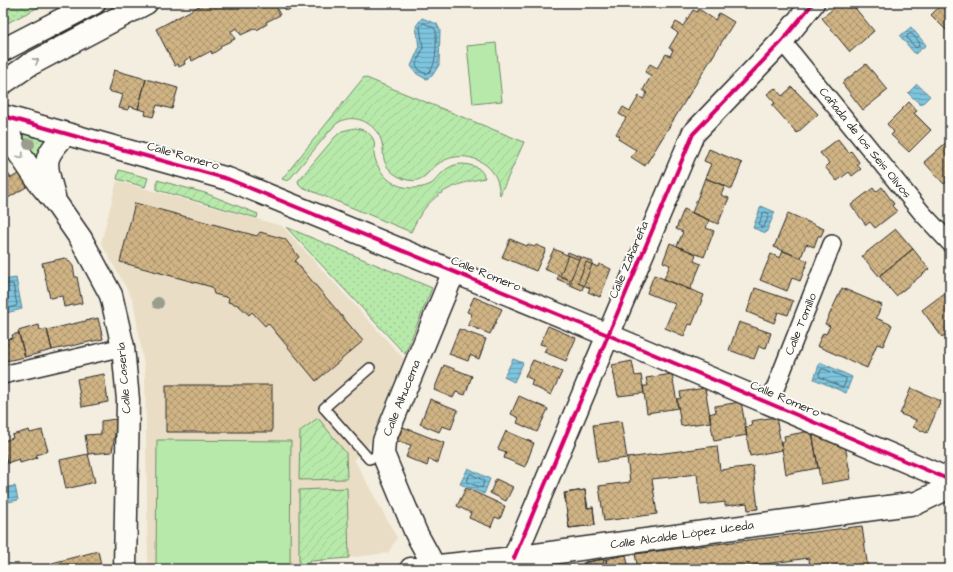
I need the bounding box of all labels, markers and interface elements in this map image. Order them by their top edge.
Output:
one-way arrow [31,59,39,66]
street label: Cañada de los Seis Olivos [815,84,915,202]
street label: Calle Romero [145,138,221,174]
one-way arrow [16,152,24,159]
street label: Calle Zahareña [605,219,653,301]
street label: Calle Romero [448,252,524,296]
street label: Calle Tomillo [781,290,821,358]
street label: Calle Casería [112,342,136,414]
street label: Calle Alhucema [379,357,425,439]
street label: Calle Romero [748,377,823,421]
street label: Calle Alcalde López Uceda [609,517,755,553]

